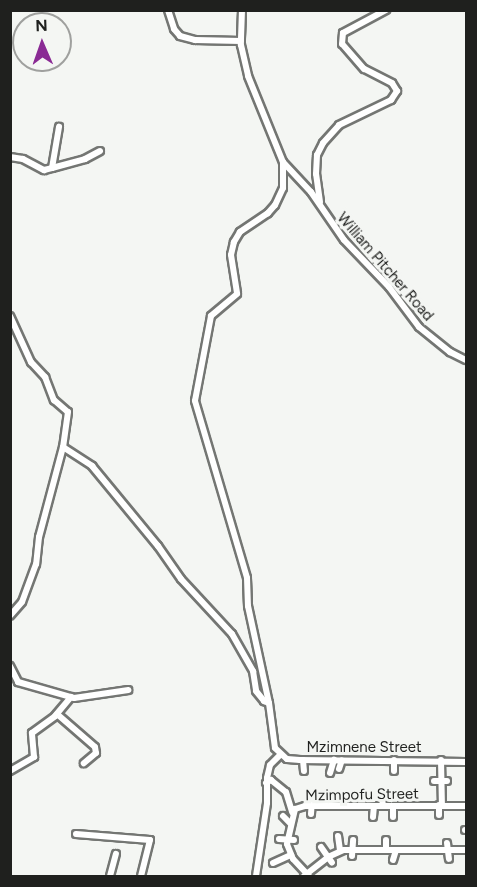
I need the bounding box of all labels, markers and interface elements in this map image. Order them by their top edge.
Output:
north arrow [12,12,72,72]
text: N [35,16,48,35]
street label: William Pitcher Road [333,209,437,325]
street label: Mzimnene Street [306,739,422,757]
street label: Mzimpofu Street [305,785,419,805]

